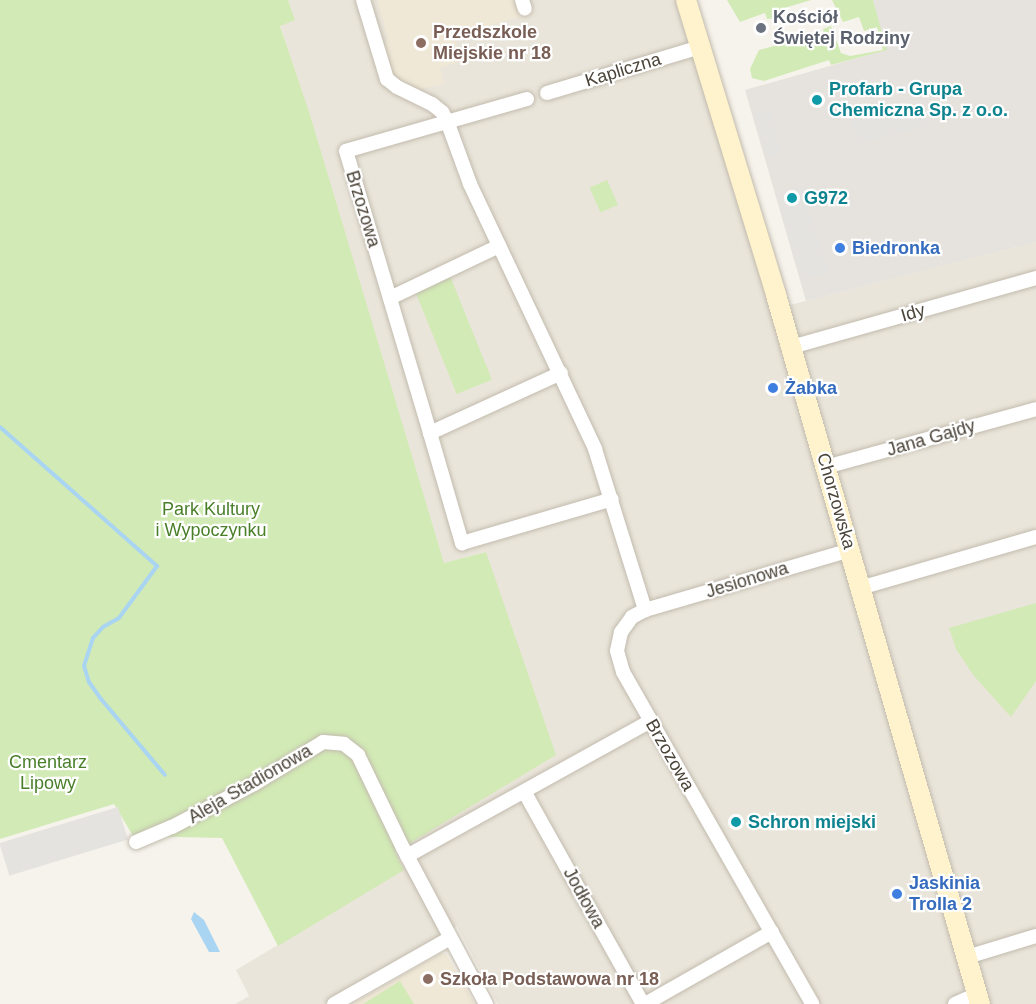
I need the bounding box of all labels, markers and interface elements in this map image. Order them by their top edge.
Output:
place label: Kościół Świętej Rodziny [773,7,910,50]
marker: Kościół Świętej Rodziny [754,21,768,35]
place label: Przedszkole Miejskie nr 18 [433,22,551,64]
marker: Przedszkole Miejskie nr 18 [414,36,428,50]
street label: Kapliczna [583,48,663,92]
place label: Profarb - Grupa Chemiczna Sp. z o.o. [829,79,1008,122]
marker: Profarb - Grupa Chemiczna Sp. z o.o. [810,93,824,107]
street label: Brzozowa [341,168,385,250]
place label: G972 [804,187,848,209]
marker: G972 [785,191,799,205]
place label: Biedronka [852,237,940,259]
marker: Biedronka [833,241,847,255]
street label: Idy [898,299,928,327]
place label: Żabka [785,377,837,399]
marker: Żabka [766,381,780,395]
street label: Jana Gajdy [884,415,978,461]
street label: Chorzowska [812,450,860,552]
park label: Park Kultury i Wypoczynku [156,499,266,542]
street label: Jesionowa [703,557,791,603]
street label: Brzozowa [641,715,699,795]
street label: Aleja Stadionowa [184,740,316,828]
park label: Cmentarz Lipowy [9,752,87,795]
place label: Schron miejski [748,811,876,833]
marker: Schron miejski [729,815,743,829]
street label: Jodłowa [559,864,609,932]
place label: Jaskinia Trolla 2 [909,873,980,916]
marker: Jaskinia Trolla 2 [890,887,904,901]
place label: Szkoła Podstawowa nr 18 [440,968,659,990]
marker: Szkoła Podstawowa nr 18 [421,972,435,986]

